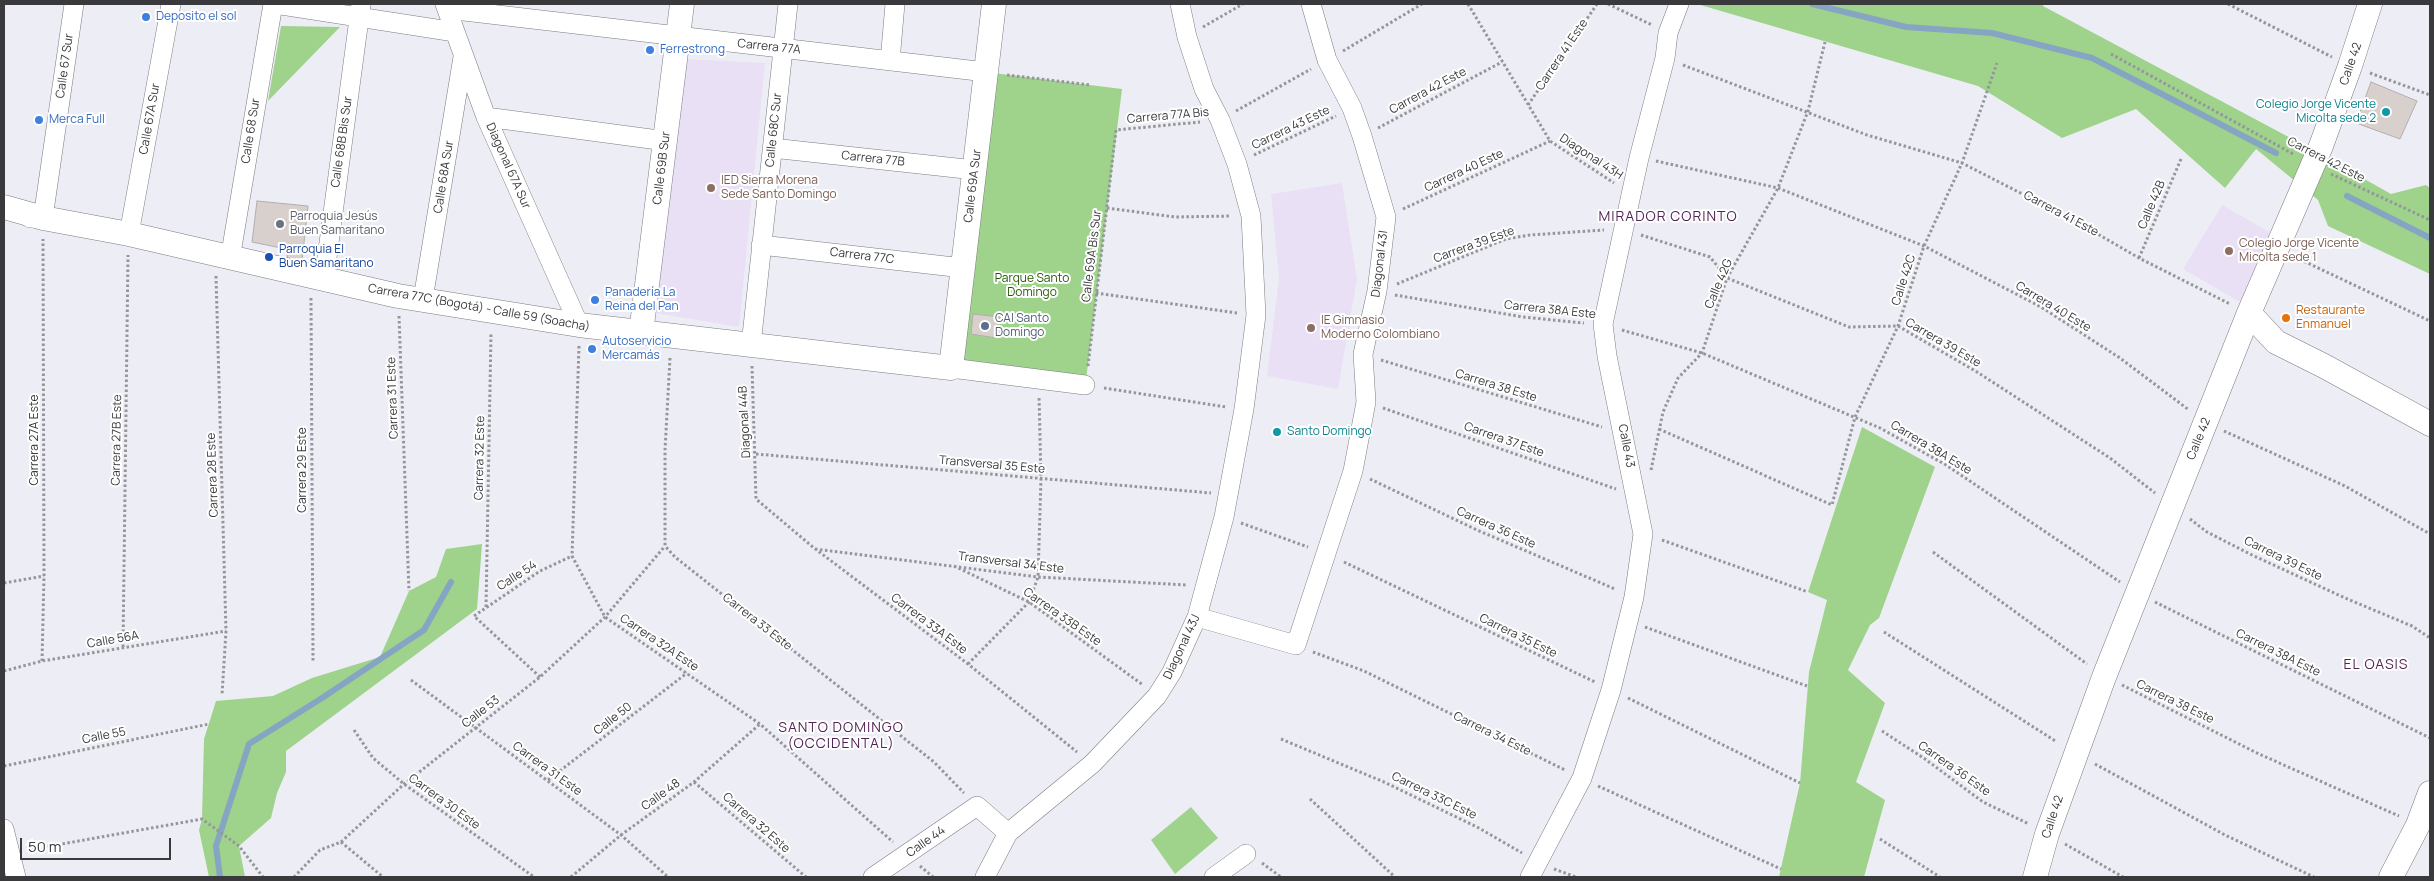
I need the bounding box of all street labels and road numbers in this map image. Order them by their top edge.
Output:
street label: Carrera 41 Este [1533,17,1591,93]
street label: Calle 67 Sur [53,33,77,99]
street label: Carrera 77A [737,37,801,57]
street label: Calle 42 [2337,41,2365,87]
street label: Carrera 42 Este [1387,65,1469,117]
street label: Calle 67A Sur [137,82,163,156]
street label: Calle 68C Sur [763,92,785,168]
street label: Calle 68B Bis Sur [328,95,356,189]
street label: Calle 68 Sur [239,97,263,165]
street label: Carrera 43 Este [1250,103,1332,153]
street label: Carrera 77A Bis [1126,105,1210,127]
street label: Diagonal 67A Sur [483,121,533,211]
street label: Calle 69B Sur [650,131,674,205]
street label: Diagonal 43H [1557,131,1625,183]
street label: Carrera 42 Este [2285,134,2367,186]
street label: Calle 68A Sur [431,140,457,214]
street label: Carrera 40 Este [1422,146,1506,196]
street label: Calle 69A Sur [961,148,985,224]
street label: Carrera 77B [841,149,905,169]
street label: Calle 42B [2135,178,2169,232]
street label: Carrera 41 Este [2021,188,2101,240]
street label: Calle 69A Bis Sur [1079,209,1105,303]
street label: Carrera 39 Este [1432,224,1516,266]
street label: Diagonal 43I [1369,230,1391,298]
street label: Carrera 77C [829,245,895,267]
street label: Calle 42C [1889,253,1919,307]
street label: Calle 42G [1702,257,1736,311]
street label: Carrera 40 Este [2013,279,2093,335]
street label: Carrera 77C (Bogotá) - Calle 59 (Soacha) [367,281,591,335]
street label: Carrera 38A Este [1503,298,1597,322]
street label: Carrera 39 Este [1903,315,1983,371]
street label: Carrera 31 Este [384,357,402,439]
street label: Carrera 38 Este [1453,367,1539,405]
street label: Diagonal 44B [736,385,754,459]
street label: Carrera 27A Este [28,394,42,486]
street label: Carrera 27B Este [109,394,125,486]
street label: Carrera 32 Este [472,416,488,500]
street label: Calle 42 [2184,416,2214,462]
street label: Carrera 38A Este [1888,418,1974,478]
street label: Carrera 37 Este [1462,420,1546,460]
street label: Calle 43 [1615,423,1637,469]
street label: Carrera 29 Este [296,427,310,513]
street label: Carrera 28 Este [204,432,222,518]
street label: Transversal 35 Este [938,453,1046,477]
street label: Carrera 36 Este [1454,504,1538,552]
street label: Carrera 39 Este [2242,534,2324,584]
street label: Transversal 34 Este [957,549,1065,577]
street label: Calle 54 [495,558,539,594]
street label: Carrera 33B Este [1020,585,1104,649]
street label: Carrera 33 Este [719,590,795,654]
street label: Carrera 33A Este [888,591,970,657]
street label: Carrera 32A Este [617,611,701,675]
street label: Carrera 35 Este [1477,611,1559,661]
street label: Diagonal 43J [1161,612,1203,682]
street label: Carrera 38A Este [2233,626,2323,680]
street label: Calle 56A [86,628,140,652]
street label: Carrera 38 Este [2134,677,2216,727]
street label: Calle 53 [459,693,503,731]
street label: Calle 50 [591,700,635,738]
street label: Carrera 34 Este [1451,709,1533,759]
street label: Calle 55 [81,725,127,747]
street label: Carrera 31 Este [509,739,585,799]
street label: Carrera 36 Este [1915,739,1993,799]
street label: Carrera 33C Este [1389,769,1479,823]
street label: Carrera 30 Este [405,771,483,833]
street label: Calle 48 [639,776,683,814]
street label: Carrera 32 Este [719,790,793,856]
street label: Calle 42 [2039,794,2067,840]
street label: Calle 44 [904,823,948,861]

